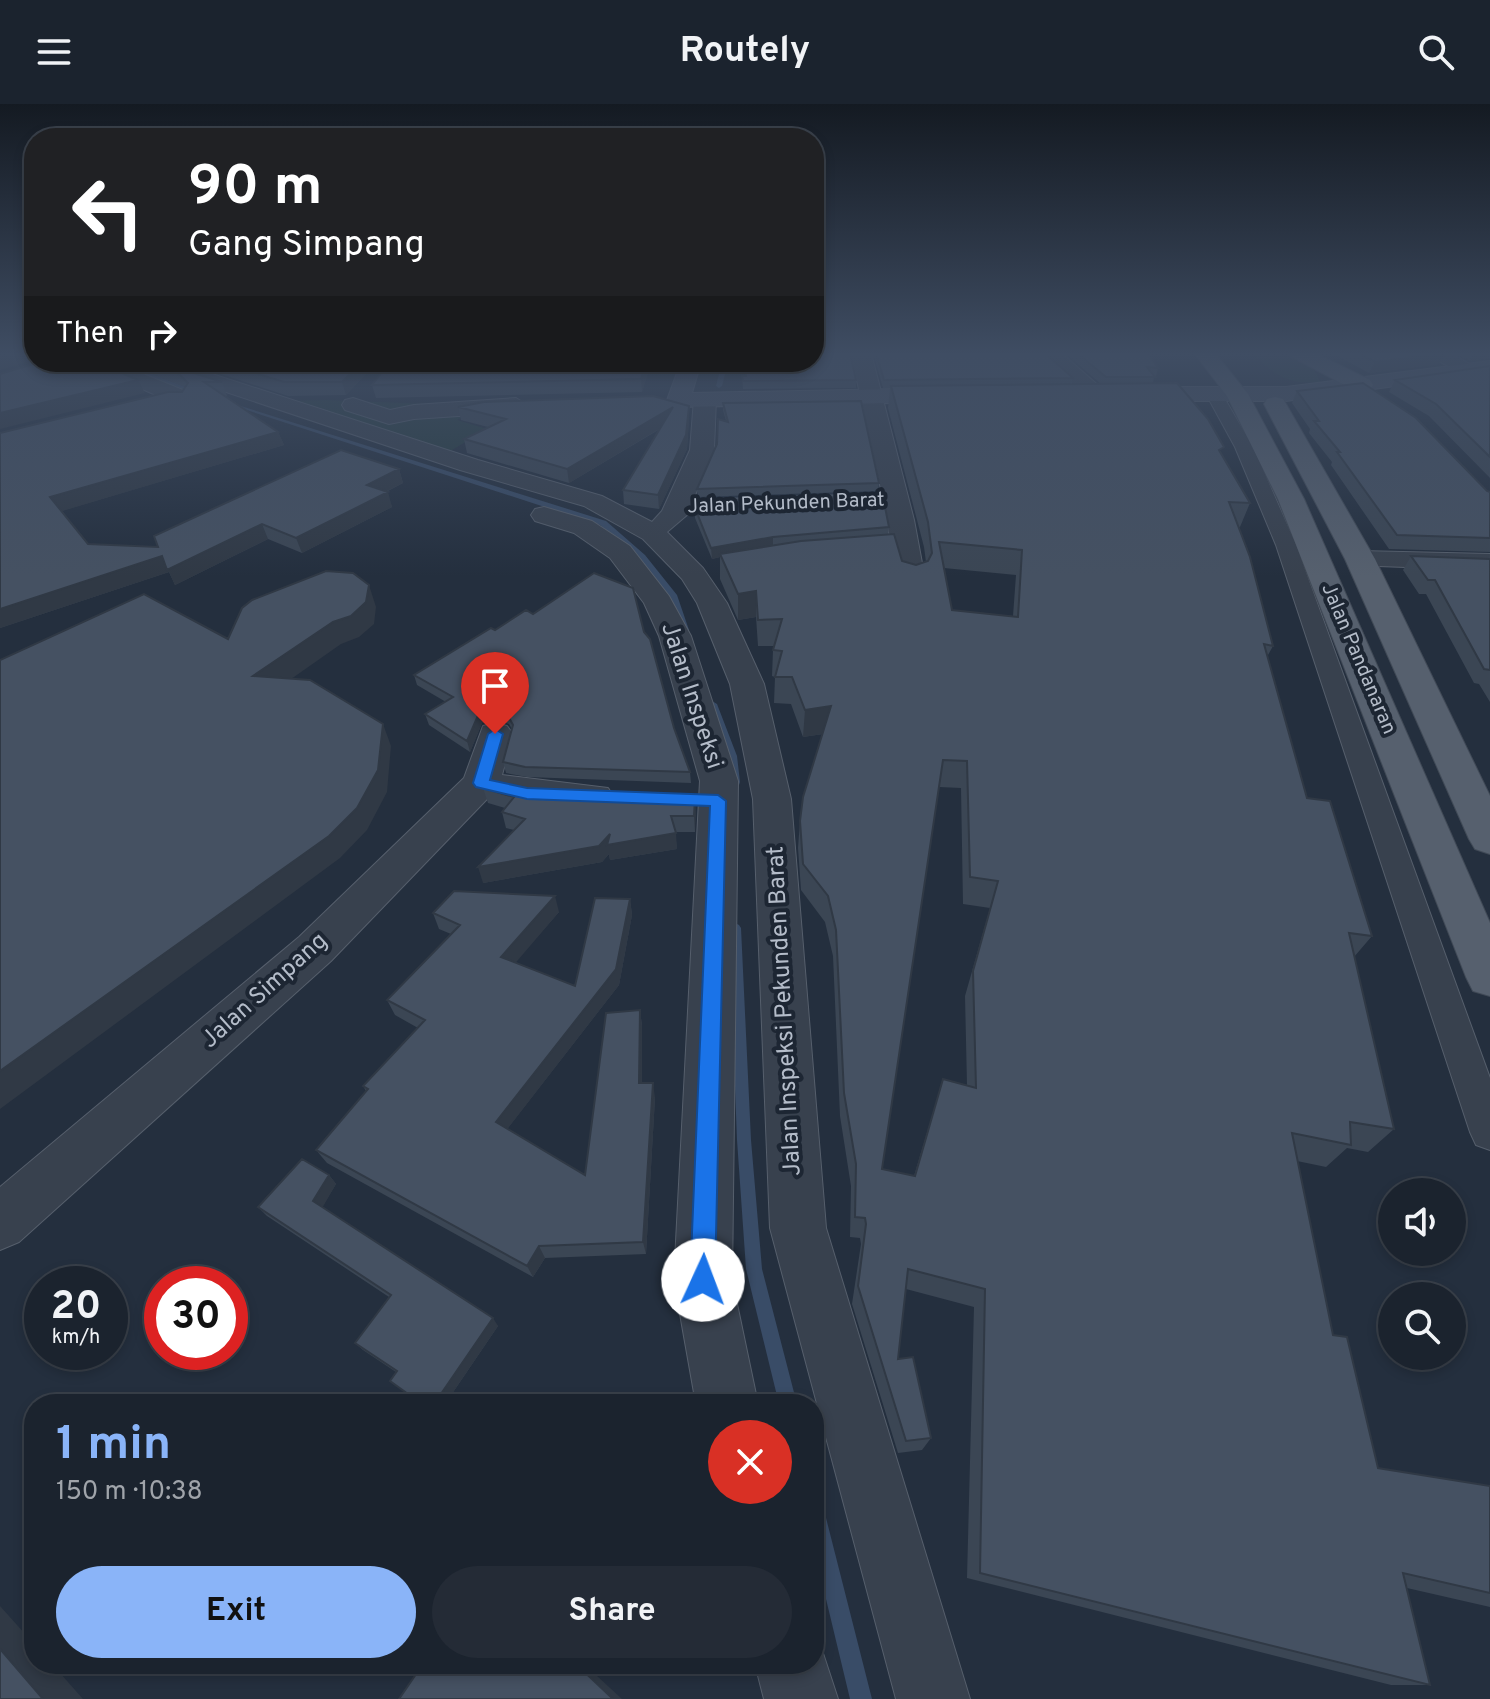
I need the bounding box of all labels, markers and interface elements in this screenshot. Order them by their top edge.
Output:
text: Routely [680,29,810,75]
icon: menu [32,30,76,74]
icon: search [1414,30,1458,74]
text: 90 m [188,154,323,224]
icon: left [56,160,160,264]
text: Gang Simpang [188,223,425,269]
icon: right [140,312,184,356]
text: Then [56,316,124,353]
street label: Jalan Pekunden Barat [687,488,885,520]
street label: Jalan Pandanaran [1314,580,1402,738]
street label: Jalan Inspeksi [653,619,729,773]
pin [461,652,529,734]
icon: arrive [473,664,517,708]
street label: Jalan Inspeksi Pekunden Barat [761,845,809,1177]
street label: Jalan Simpang [196,927,334,1055]
map controls [1378,1178,1466,1370]
button: sound [1378,1178,1466,1266]
position arrow [661,1238,745,1322]
speed limit sign: 30 [144,1266,248,1370]
button: search [1378,1282,1466,1370]
text: 20 [51,1283,101,1333]
text: km/h [52,1325,100,1351]
text: 1 min [56,1416,171,1476]
button: close [708,1420,792,1504]
text: 150 m · 10:38 [56,1476,203,1509]
button: Exit [56,1566,416,1658]
button: Share [432,1566,792,1658]

